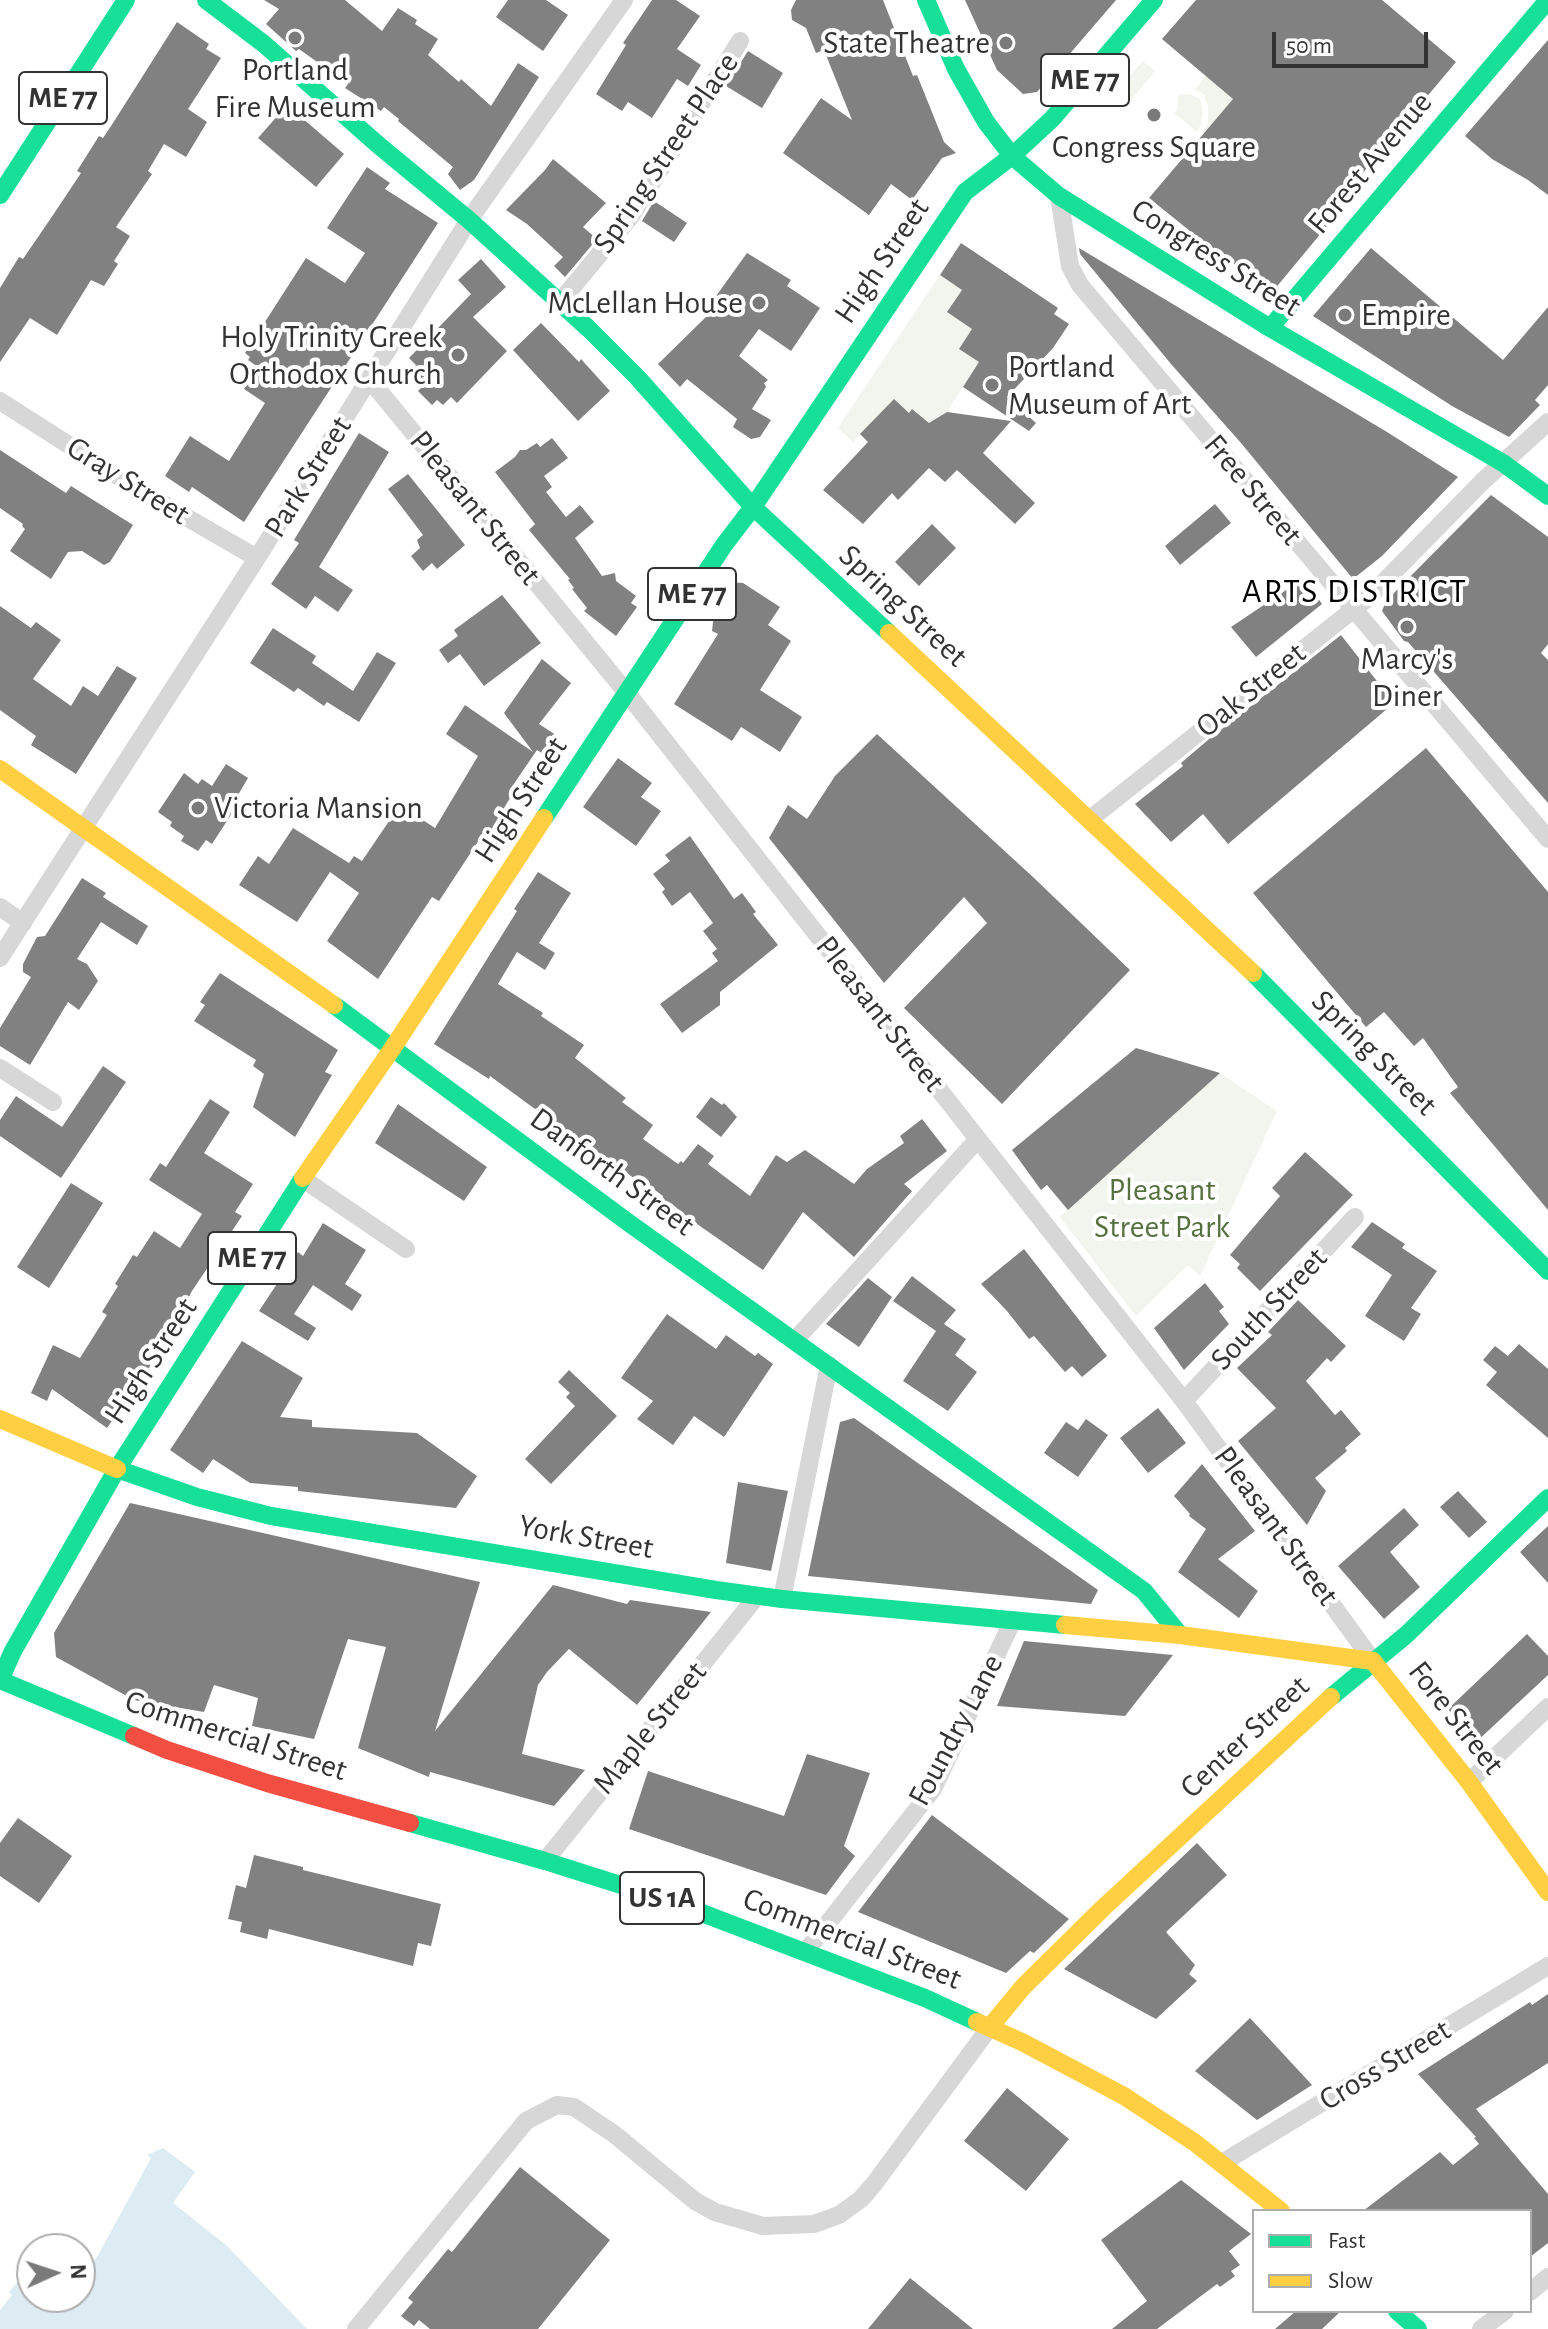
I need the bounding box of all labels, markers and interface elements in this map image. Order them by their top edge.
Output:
scale bar [1276,16,1432,66]
place label: State Theatre [823,24,990,62]
marker: Portland Fire Museum [286,29,304,47]
marker: State Theatre [997,34,1015,52]
text: 50 m [1286,34,1332,58]
street label: Spring Street Place [585,45,747,261]
place label: Portland Fire Museum [214,51,376,126]
road number: ME 77 [1041,54,1129,106]
road number: ME 77 [19,72,107,124]
street label: Forest Avenue [1299,84,1441,242]
marker: Congress Square [1145,106,1163,124]
place label: Congress Square [1052,128,1256,166]
street label: High Street [826,191,938,331]
street label: Congress Street [1124,191,1308,325]
place label: McLellan House [548,284,743,322]
marker: McLellan House [750,294,768,312]
place label: Empire [1361,296,1451,334]
marker: Empire [1336,306,1354,324]
place label: Holy Trinity Greek Orthodox Church [220,318,442,393]
marker: Holy Trinity Greek Orthodox Church [449,346,467,364]
place label: Portland Museum of Art [1008,348,1191,423]
marker: Portland Museum of Art [983,376,1001,394]
street label: Park Street [256,409,360,545]
street label: Pleasant Street [401,423,549,593]
street label: Free Street [1196,427,1310,553]
street label: Gray Street [60,428,196,534]
street label: Spring Street [831,537,975,675]
road number: ME 77 [648,568,736,620]
district label: ARTS DISTRICT [1242,572,1468,612]
marker: Marcy's Diner [1398,618,1416,636]
street label: Oak Street [1188,634,1314,746]
place label: Marcy's Diner [1361,640,1453,715]
street label: High Street [466,730,576,870]
place label: Victoria Mansion [214,789,423,827]
marker: Victoria Mansion [189,799,207,817]
street label: Pleasant Street [807,928,953,1100]
street label: Spring Street [1303,982,1445,1124]
street label: Danforth Street [522,1100,702,1244]
park label: Pleasant Street Park [1094,1171,1230,1246]
road number: ME 77 [208,1232,296,1284]
street label: South Street [1202,1240,1336,1378]
street label: High Street [96,1291,206,1431]
street label: Pleasant Street [1205,1439,1347,1613]
street label: York Street [516,1506,656,1568]
street label: Foundry Lane [900,1648,1012,1812]
street label: Fore Street [1400,1653,1512,1783]
street label: Maple Street [585,1654,715,1802]
street label: Center Street [1172,1667,1318,1807]
street label: Commercial Street [120,1682,352,1790]
road number: US 1A [620,1872,704,1924]
street label: Commercial Street [737,1880,967,1998]
street label: Cross Street [1312,2011,1458,2119]
legend [1252,2209,1532,2313]
text: Fast [1328,2229,1365,2253]
north arrow [16,2233,96,2313]
text: N [67,2264,89,2280]
text: Slow [1328,2269,1373,2293]

